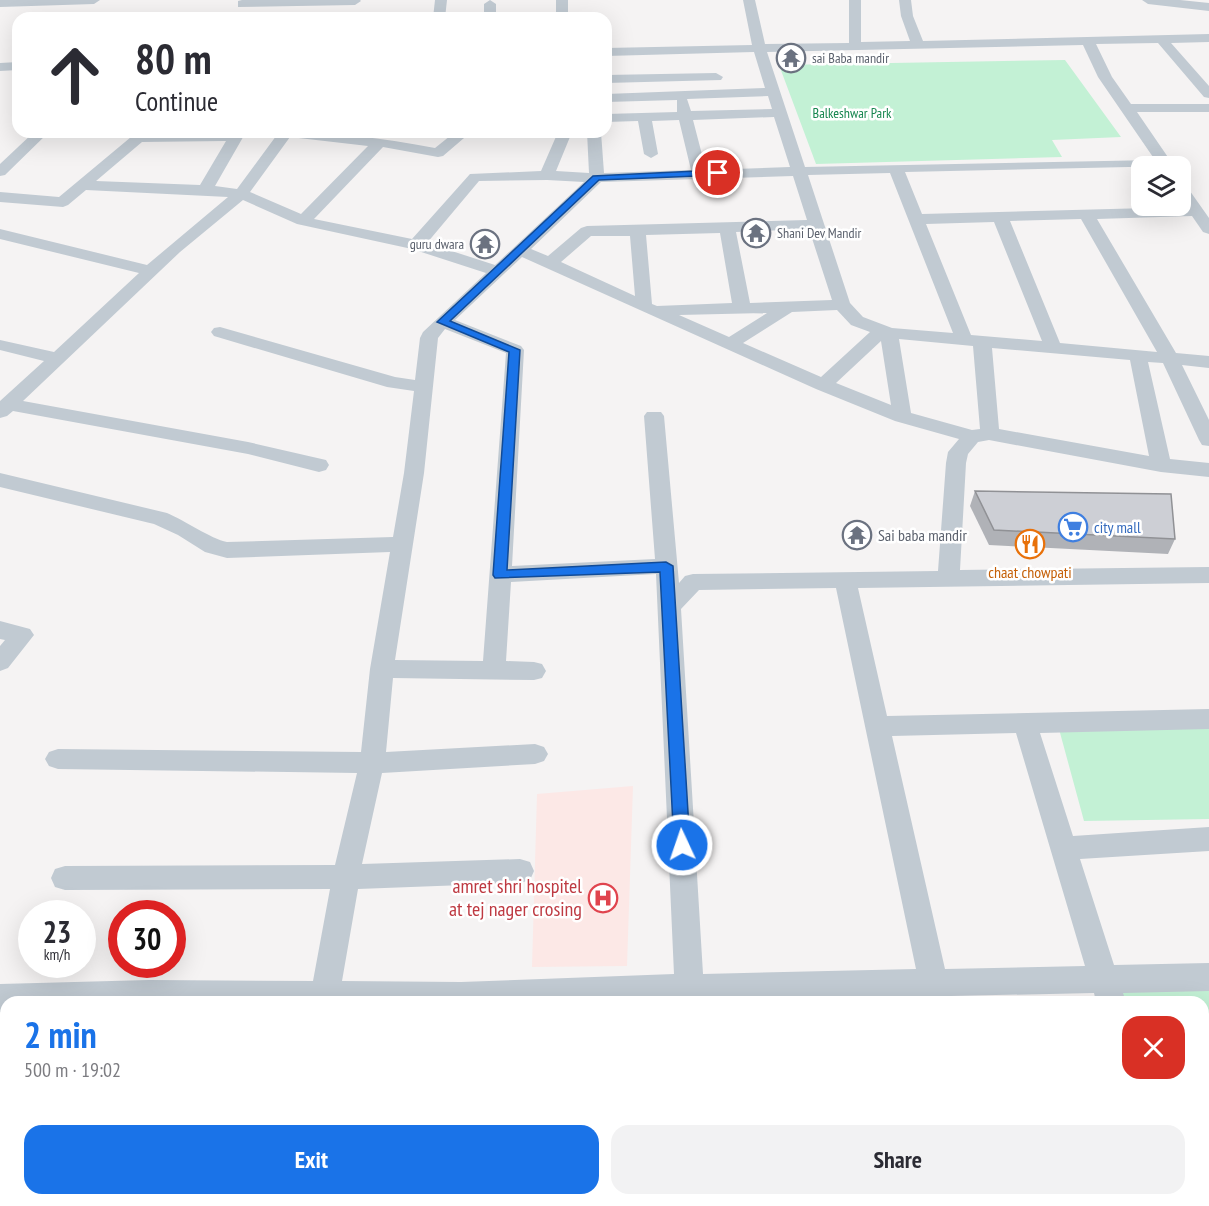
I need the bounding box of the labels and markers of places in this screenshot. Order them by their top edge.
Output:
temple icon: sai Baba mandir [775,42,807,74]
place label: sai Baba mandir [812,49,889,67]
pin [692,147,743,198]
temple icon: Shani Dev Mandir [740,217,772,249]
place label: Shani Dev Mandir [777,224,862,242]
temple icon: guru dwara [469,228,501,260]
place label: guru dwara [410,235,464,253]
supermarket icon: city mall [1057,511,1089,543]
place label: city mall [1094,517,1141,537]
temple icon: Sai baba mandir [841,519,873,551]
place label: Sai baba mandir [878,525,967,545]
restaurant icon: chaat chowpati [1014,528,1046,560]
place label: chaat chowpati [988,562,1072,582]
place label: amret shri hospitel at tej nager crosing [449,873,582,922]
hospital icon: amret shri hospitel at tej nager crosing [587,882,619,914]

